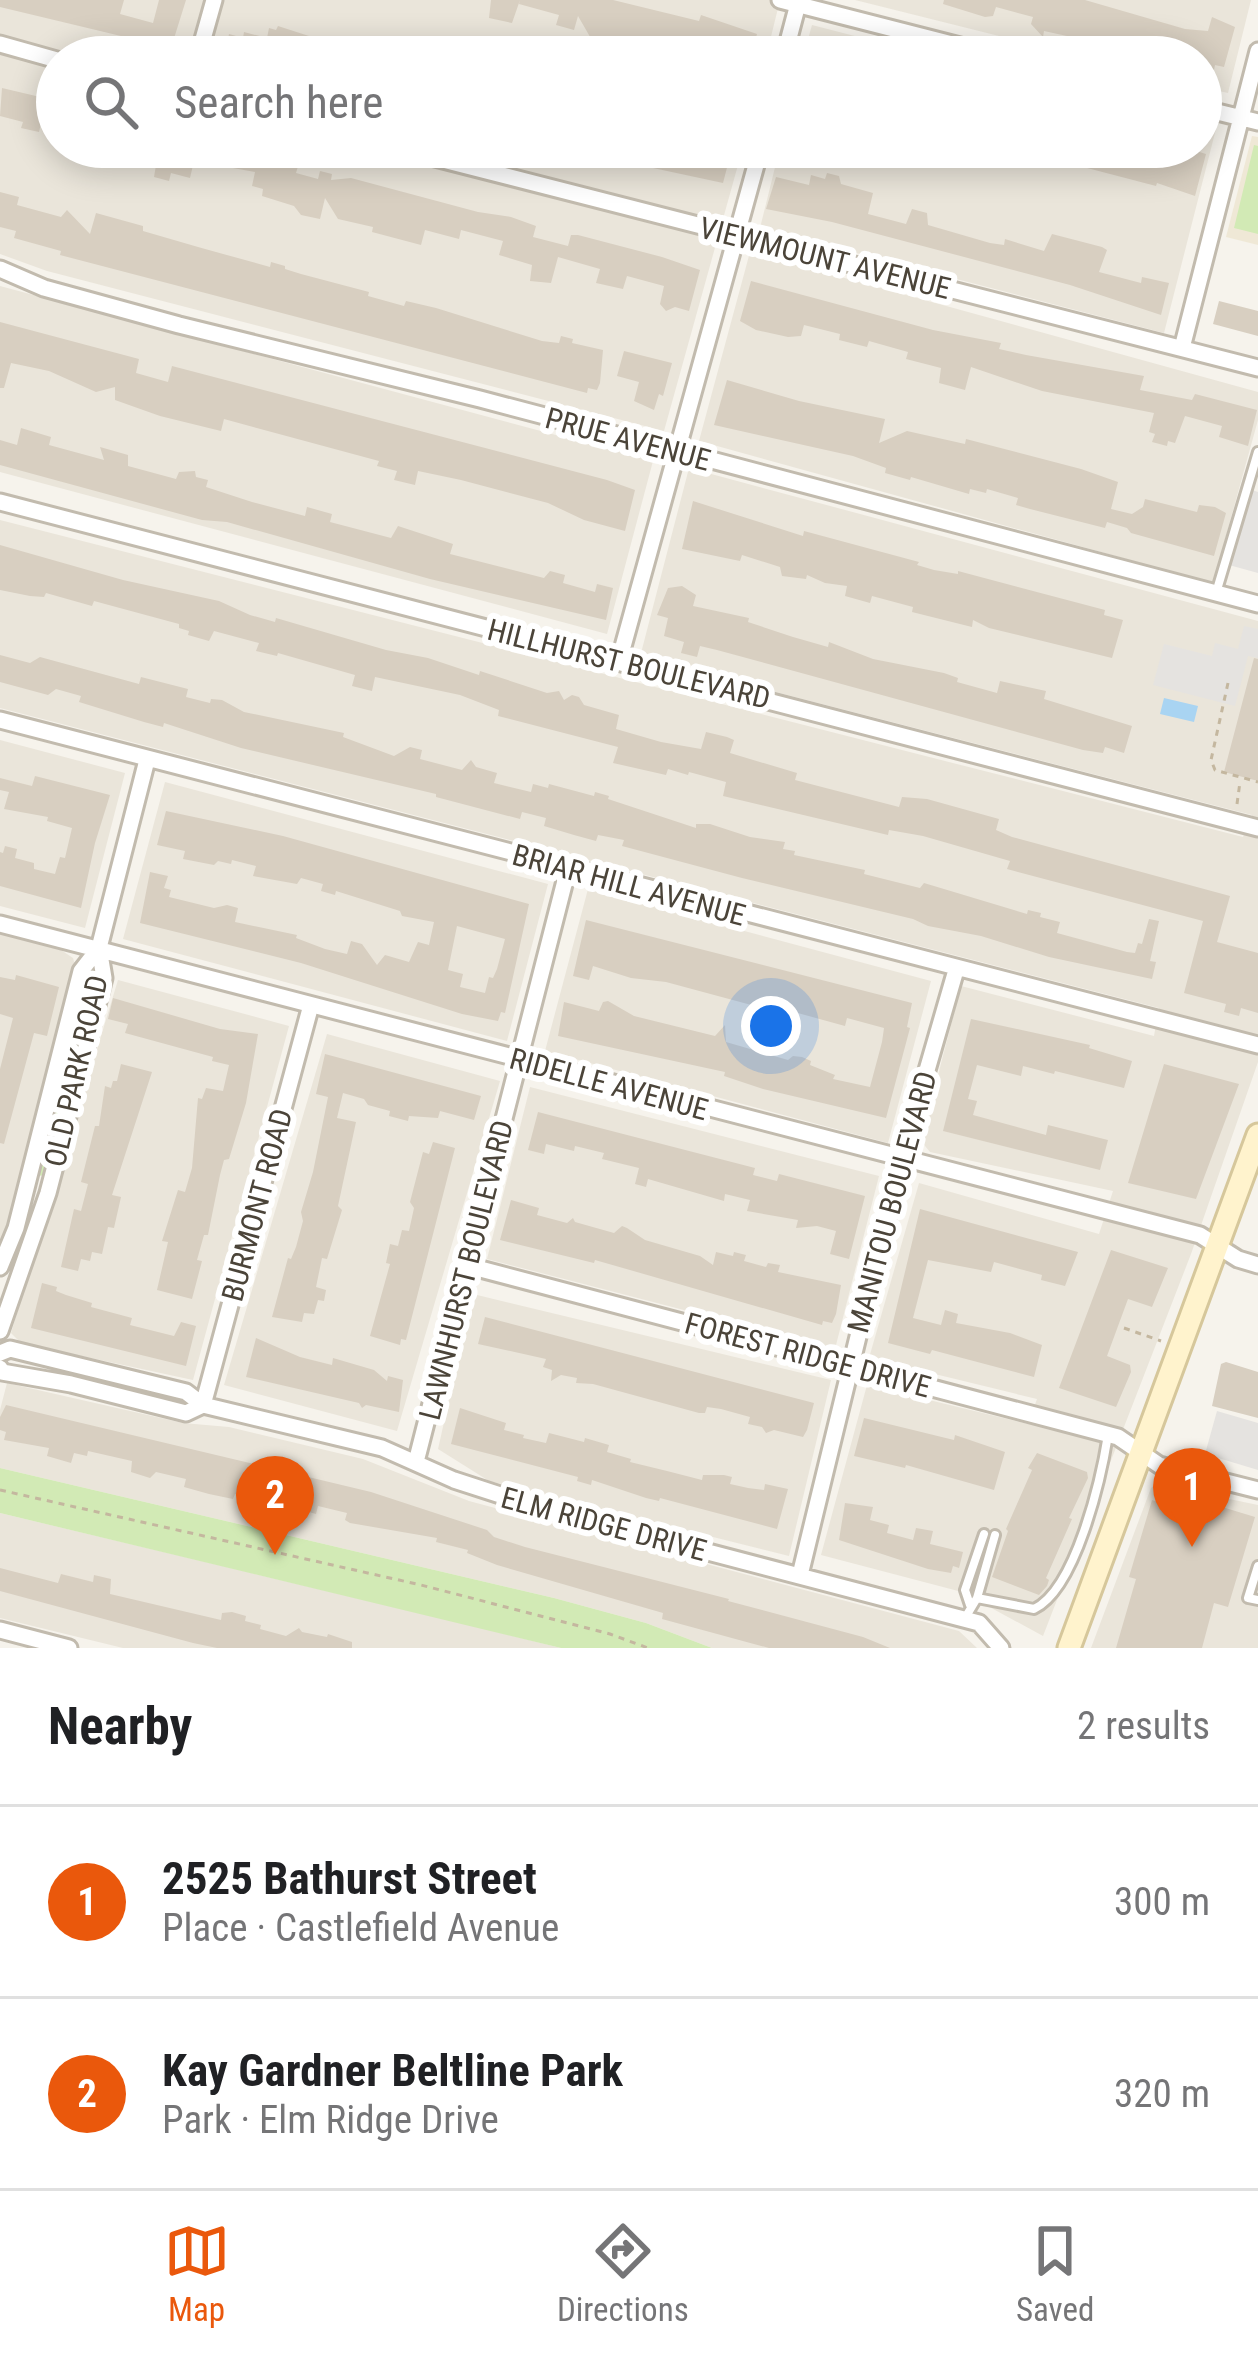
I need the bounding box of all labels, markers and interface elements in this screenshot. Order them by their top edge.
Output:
search box [36,36,1222,168]
icon: search [78,69,144,135]
text: Search here [174,76,383,129]
street label: VIEWMOUNT AVENUE [696,210,954,306]
street label: PRUE AVENUE [542,400,714,478]
street label: HILLHURST BOULEVARD [484,612,774,716]
street label: BRIAR HILL AVENUE [509,837,749,933]
street label: OLD PARK ROAD [37,972,115,1170]
your location [741,996,801,1056]
street label: RIDELLE AVENUE [506,1041,712,1127]
street label: MANITOU BOULEVARD [840,1067,944,1337]
street label: BURMONT ROAD [214,1105,300,1305]
street label: LAWNHURST BOULEVARD [412,1117,520,1423]
street label: FOREST RIDGE DRIVE [681,1305,935,1405]
pin: 1 [1153,1448,1231,1547]
pin: 2 [236,1456,314,1555]
street label: ELM RIDGE DRIVE [498,1480,710,1568]
text: Nearby [48,1697,192,1756]
text: 2 results [1077,1703,1210,1749]
text: 2525 Bathurst Street [162,1852,537,1905]
text: 1 [77,1879,97,1925]
text: 300 m [1114,1879,1210,1925]
text: Place · Castlefield Avenue [162,1905,559,1951]
text: Kay Gardner Beltline Park [162,2044,623,2097]
text: 2 [77,2071,97,2117]
text: 320 m [1114,2071,1210,2117]
text: Park · Elm Ridge Drive [162,2097,499,2143]
tab: Map [164,2218,230,2329]
tab: Directions [557,2218,689,2329]
tab: Saved [1016,2218,1094,2329]

